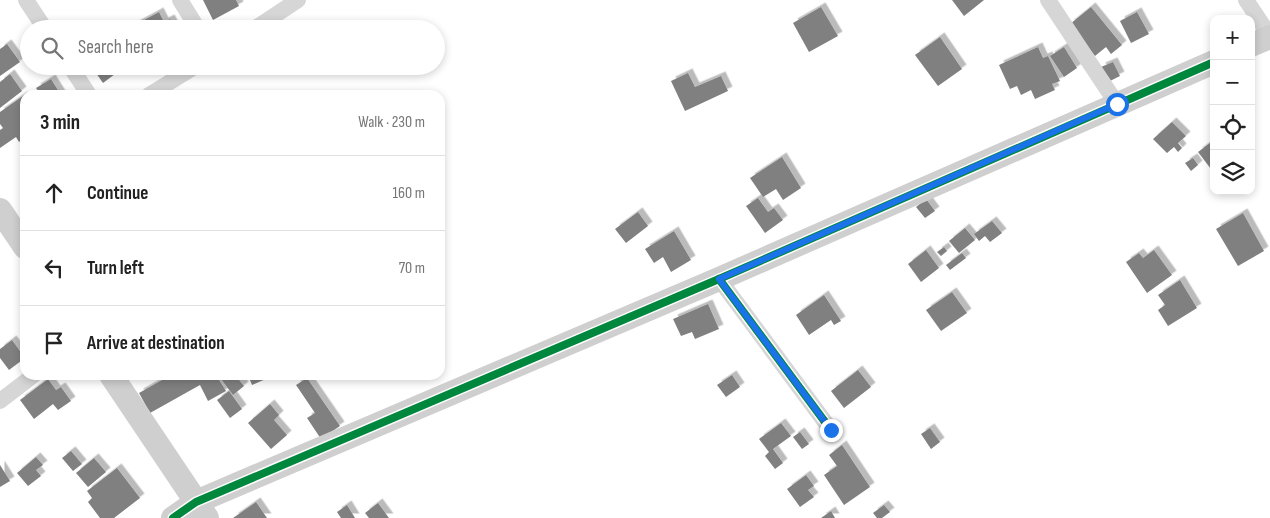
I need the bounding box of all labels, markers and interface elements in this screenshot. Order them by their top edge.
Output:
map controls [1210,15,1255,195]
button: + [1210,15,1255,60]
search box [20,20,445,75]
icon: search [38,34,66,62]
text: Search here [78,36,154,59]
button: − [1210,60,1255,105]
route start [1106,93,1129,116]
button: locate [1210,105,1255,150]
text: 3 min [40,110,80,135]
text: Walk · 230 m [358,113,425,132]
button: layers [1210,150,1255,195]
icon: ahead [40,179,68,207]
text: Continue [87,182,148,205]
text: 160 m [392,184,425,203]
icon: left [40,254,68,282]
text: Turn left [87,257,144,280]
text: 70 m [399,259,425,278]
icon: arrive [40,329,68,357]
text: Arrive at destination [87,332,225,355]
route end [820,419,843,442]

